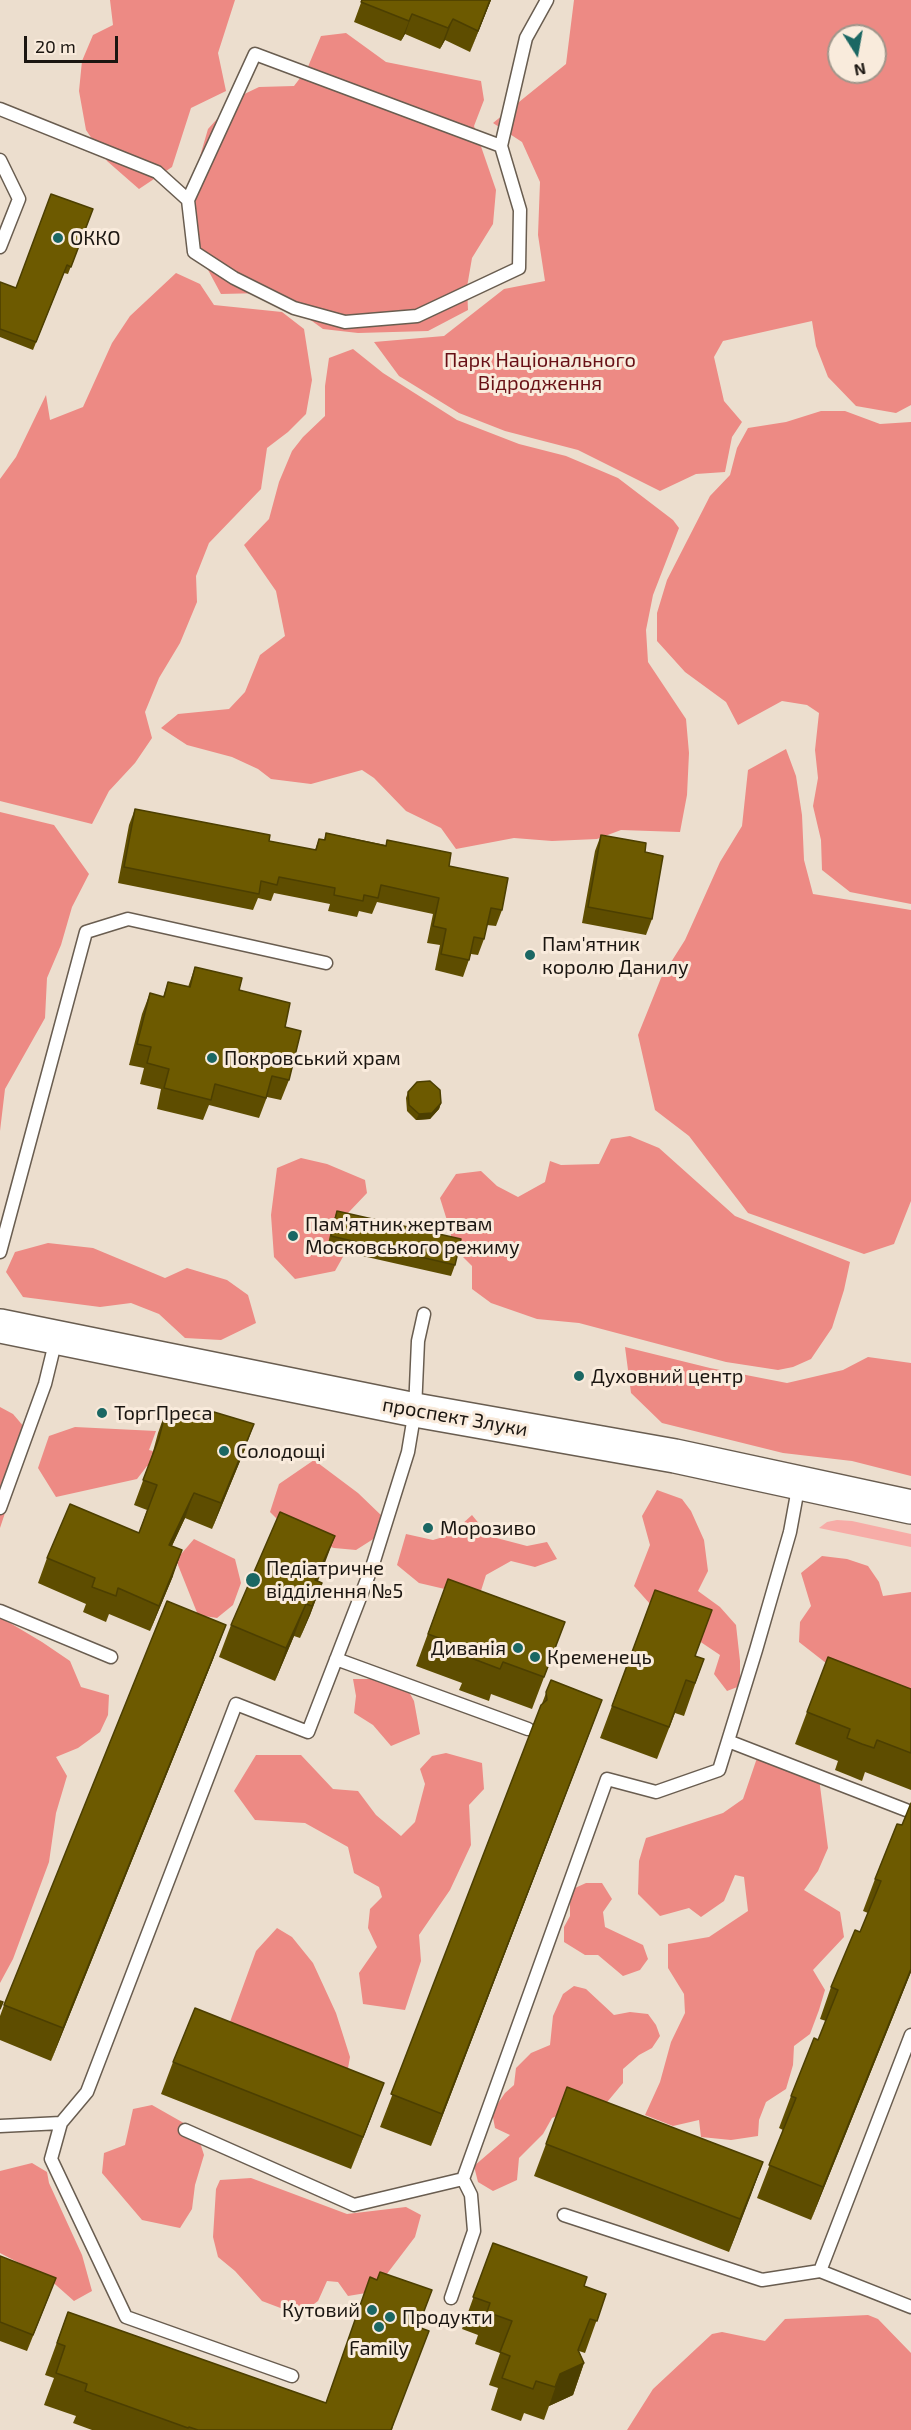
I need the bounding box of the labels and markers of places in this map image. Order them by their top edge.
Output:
place label: ОККО [70,226,121,250]
marker: ОККО [51,231,65,245]
place label: Пам'ятник королю Данилу [542,932,689,979]
marker: Пам'ятник королю Данилу [523,948,537,962]
place label: Покровський храм [224,1046,401,1070]
marker: Покровський храм [205,1051,219,1065]
place label: Пам'ятник жертвам Московського режиму [305,1212,520,1259]
marker: Пам'ятник жертвам Московського режиму [286,1229,300,1243]
place label: Духовний центр [591,1364,743,1388]
marker: Духовний центр [572,1369,586,1383]
place label: ТоргПреса [114,1401,212,1425]
marker: ТоргПреса [95,1406,109,1420]
place label: Солодощі [236,1439,326,1463]
marker: Солодощі [217,1444,231,1458]
place label: Морозиво [440,1516,536,1540]
marker: Морозиво [421,1521,435,1535]
place label: Педіатричне відділення №5 [266,1556,403,1603]
marker: Педіатричне відділення №5 [244,1571,262,1589]
place label: Диванія [431,1636,506,1660]
marker: Диванія [511,1641,525,1655]
place label: Кременець [547,1645,652,1669]
marker: Кременець [528,1650,542,1664]
place label: Кутовий [282,2298,360,2322]
marker: Кутовий [365,2303,379,2317]
place label: Продукти [402,2305,493,2329]
marker: Продукти [383,2310,397,2324]
marker: Family [372,2320,386,2334]
place label: Family [349,2336,409,2360]

